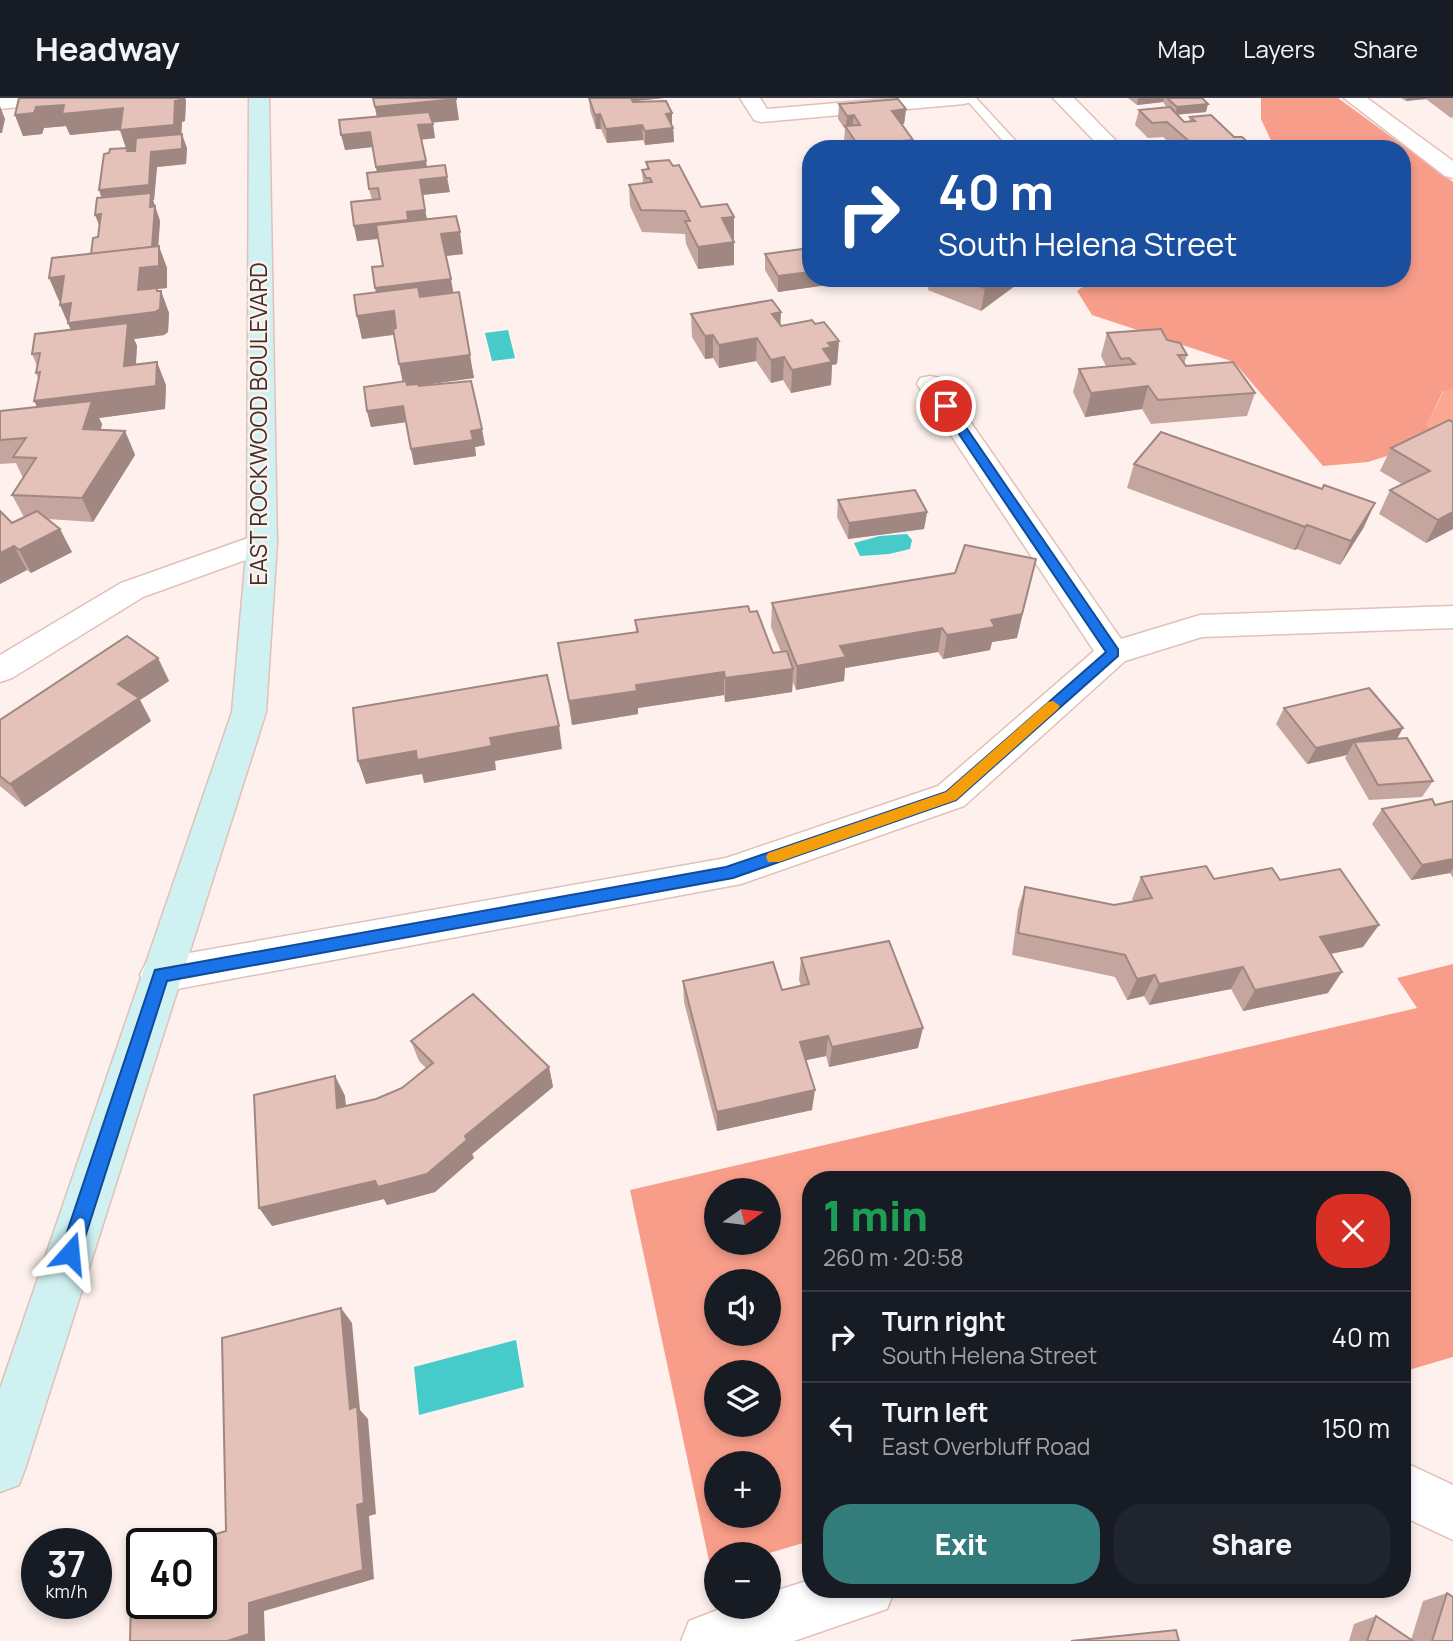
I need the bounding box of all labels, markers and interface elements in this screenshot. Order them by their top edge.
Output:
text: Headway [35,26,180,71]
text: Map [1158,32,1205,65]
text: Layers [1243,32,1315,65]
text: Share [1353,32,1418,65]
text: 40 m [938,158,1054,225]
icon: right [823,168,914,259]
text: South Helena Street [938,222,1237,266]
street label: EAST ROCKWOOD BOULEVARD [242,262,274,586]
pin [916,376,976,436]
icon: arrive [927,387,965,425]
north arrow [704,1178,780,1255]
map controls [704,1178,781,1619]
text: 1 min [823,1186,928,1244]
button: close [1316,1194,1390,1268]
position arrow [33,1216,107,1290]
text: 260 m · 20:58 [823,1241,964,1273]
button: sound [704,1269,781,1346]
text: Turn right [882,1303,1006,1339]
icon: right [823,1318,861,1356]
text: 40 m [1332,1319,1390,1355]
text: South Helena Street [882,1339,1097,1371]
button: layers [704,1360,781,1437]
text: Turn left [882,1394,989,1430]
icon: left [823,1409,861,1447]
text: 150 m [1322,1410,1390,1446]
text: East Overbluff Road [882,1430,1090,1462]
button: + [704,1451,781,1528]
button: Exit [823,1504,1100,1584]
button: Share [1114,1504,1390,1584]
speed limit sign: 40 [126,1528,217,1619]
text: 37 [47,1540,86,1588]
button: − [704,1542,781,1619]
text: km/h [46,1579,87,1603]

